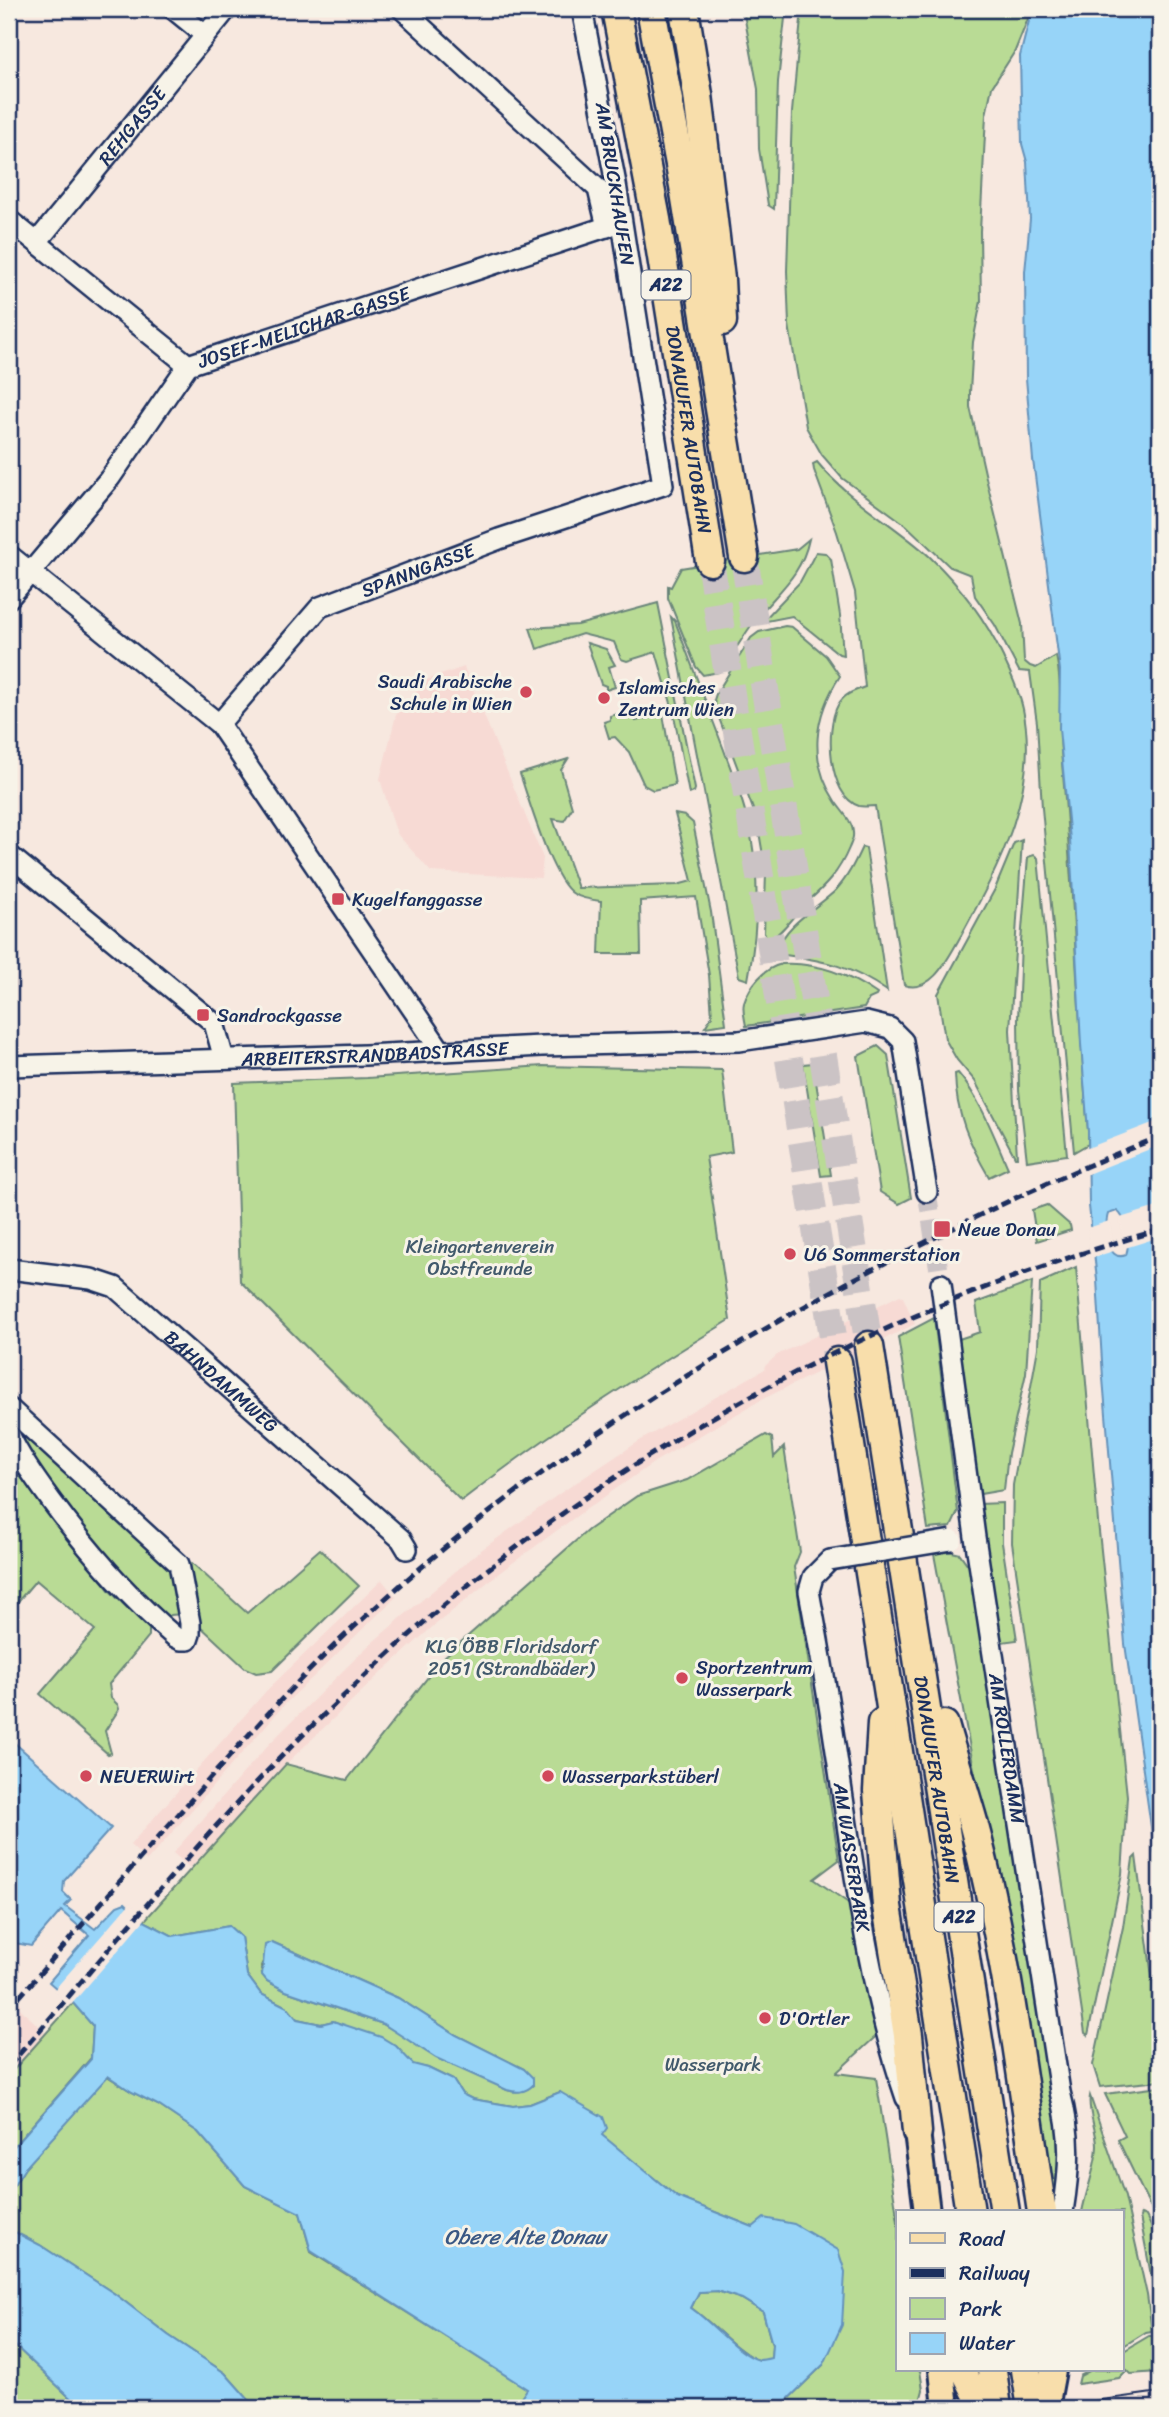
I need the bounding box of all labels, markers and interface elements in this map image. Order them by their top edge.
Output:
street label: REHGASSE [89,78,175,173]
street label: AM BRUCKHAUFEN [586,99,644,269]
road number: A22 [642,270,690,300]
street label: JOSEF-MELICHAR-GASSE [192,276,415,377]
street label: DONAUUFER AUTOBAHN [657,323,722,537]
street label: SPANNGASSE [356,533,480,606]
place label: Saudi Arabische Schule in Wien [378,665,512,720]
place label: Islamisches Zentrum Wien [617,671,734,726]
marker: Saudi Arabische Schule in Wien [518,684,534,700]
marker: Islamisches Zentrum Wien [596,690,612,706]
place label: Kugelfanggasse [352,883,483,916]
marker: Kugelfanggasse [330,891,346,907]
place label: Sandrockgasse [217,999,342,1032]
marker: Sandrockgasse [195,1007,211,1023]
street label: ARBEITERSTRANDBADSTRASSE [240,1031,511,1075]
place label: Neue Donau [958,1213,1056,1246]
marker: Neue Donau [932,1219,952,1239]
park label: Kleingartenverein Obstfreunde [406,1230,554,1285]
place label: U6 Sommerstation [804,1238,960,1271]
marker: U6 Sommerstation [782,1246,798,1262]
street label: BAHNDAMMWEG [157,1321,286,1441]
park label: KLG ÖBB Floridsdorf 2051 (Strandbäder) [425,1630,599,1685]
place label: Sportzentrum Wasserpark [696,1651,812,1706]
marker: Sportzentrum Wasserpark [674,1670,690,1686]
street label: AM ROLLERDAMM [979,1670,1035,1826]
street label: DONAUUFER AUTOBAHN [905,1673,970,1887]
place label: NEUERWirt [100,1760,195,1793]
place label: Wasserparkstüberl [562,1760,720,1793]
marker: NEUERWirt [78,1768,94,1784]
marker: Wasserparkstüberl [540,1768,556,1784]
street label: AM WASSERPARK [824,1779,881,1936]
road number: A22 [934,1902,984,1931]
place label: D'Ortler [779,2002,850,2035]
marker: D'Ortler [757,2010,773,2026]
park label: Wasserpark [665,2048,761,2081]
legend [896,2210,1124,2372]
water label: Obere Alte Donau [444,2218,609,2256]
text: Road [959,2220,1006,2258]
text: Railway [959,2254,1030,2292]
text: Park [959,2290,1002,2328]
text: Water [959,2324,1016,2362]

